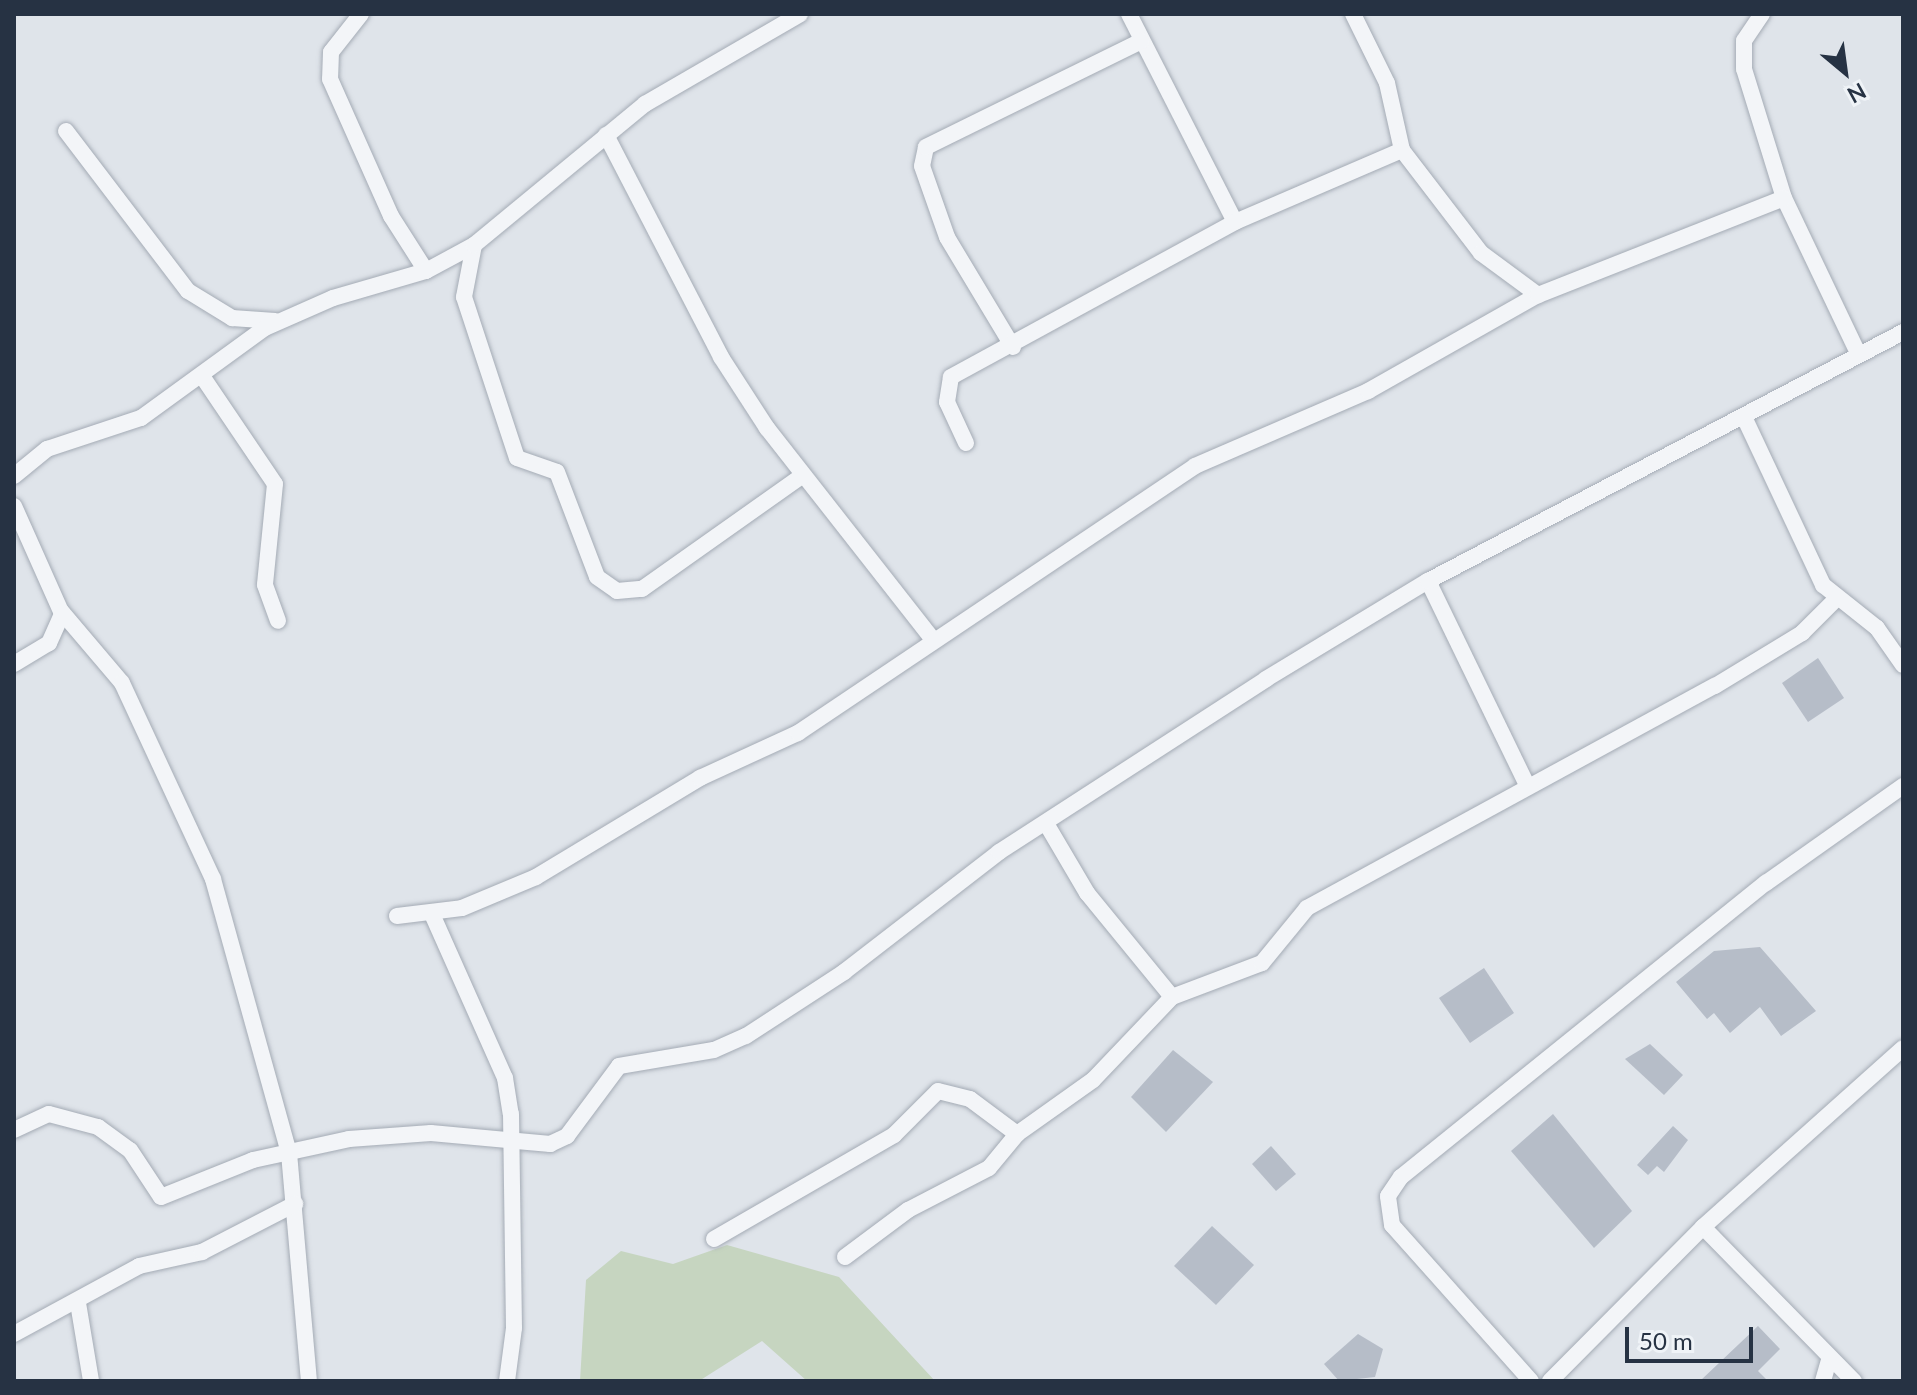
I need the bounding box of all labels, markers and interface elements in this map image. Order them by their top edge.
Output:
north arrow [1805,32,1885,112]
text: N [1843,78,1871,109]
scale bar [1629,1311,1757,1361]
text: 50 m [1639,1326,1693,1355]

